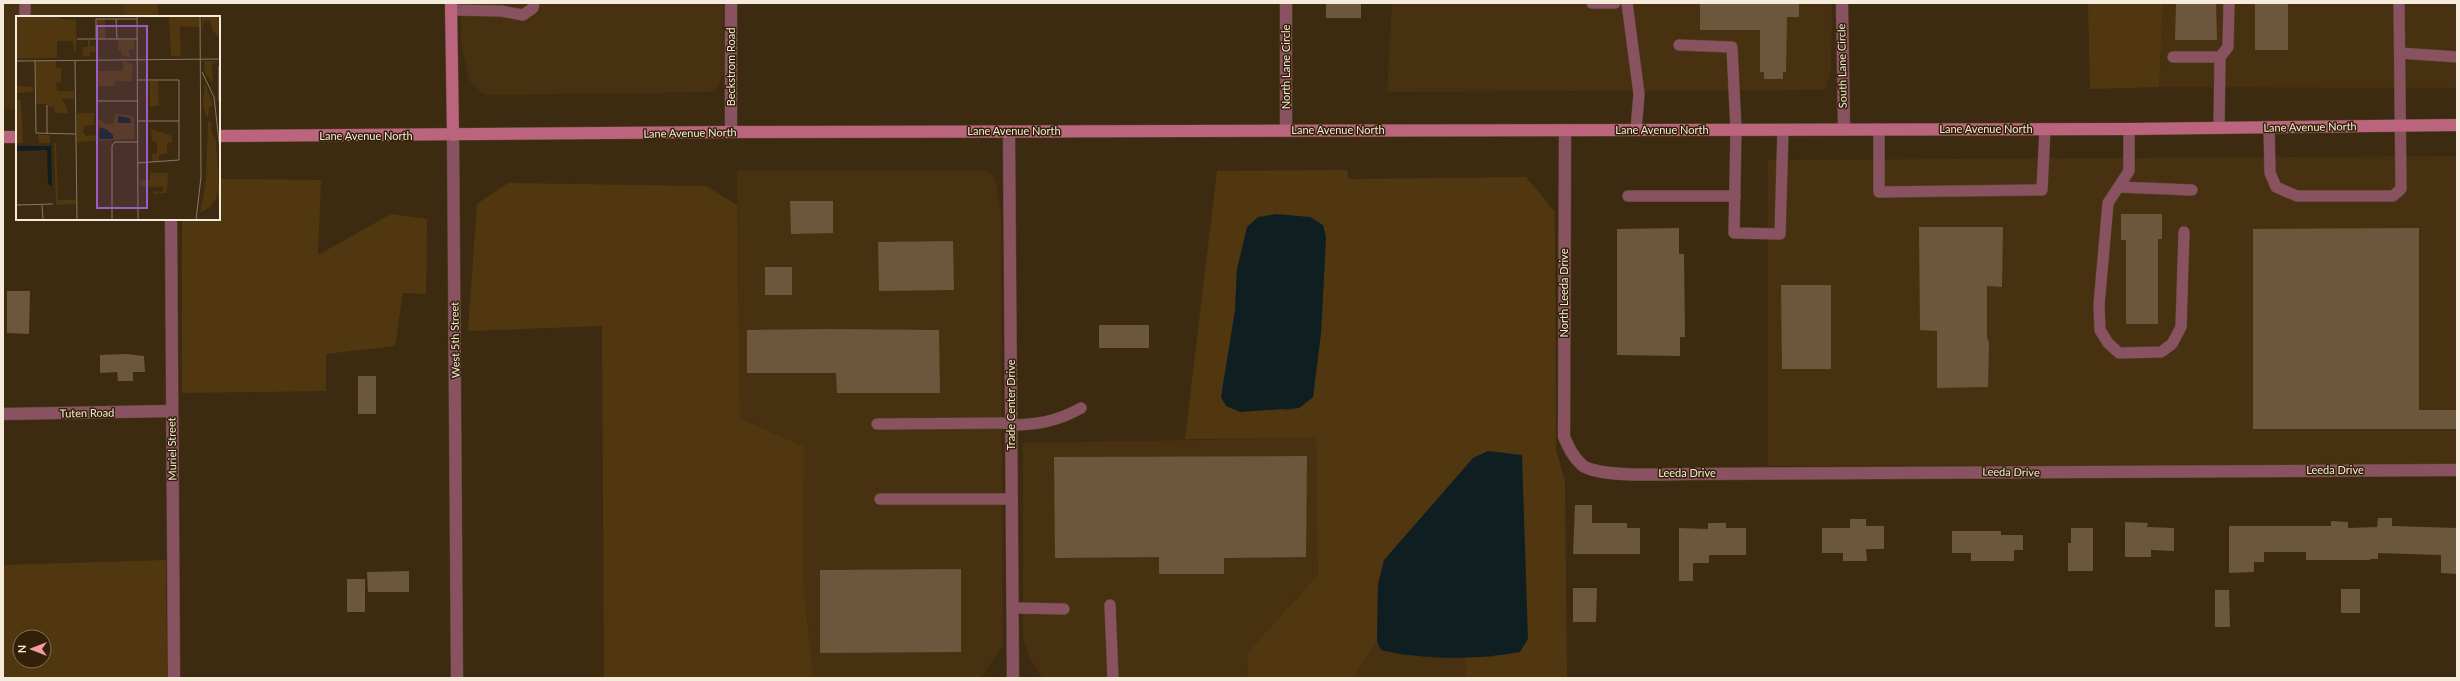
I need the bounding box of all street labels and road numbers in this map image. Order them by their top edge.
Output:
street label: South Lane Circle [1834,23,1849,108]
street label: North Lane Circle [1279,24,1292,109]
street label: Beckstrom Road [724,28,737,106]
street label: Lane Avenue North [2263,119,2357,134]
street label: Lane Avenue North [1939,122,2033,135]
street label: Lane Avenue North [1291,123,1385,136]
street label: Lane Avenue North [1615,123,1709,136]
street label: Lane Avenue North [967,124,1061,137]
street label: Lane Avenue North [643,125,737,140]
street label: Lane Avenue North [319,129,413,142]
street label: North Leeda Drive [1557,248,1570,337]
street label: West 5th Street [447,302,462,378]
street label: Trade Center Drive [1004,359,1017,451]
street label: Tuten Road [60,406,114,419]
street label: Muriel Street [164,417,179,481]
street label: Leeda Drive [2306,463,2364,476]
street label: Leeda Drive [1982,464,2040,479]
street label: Leeda Drive [1658,466,1716,479]

